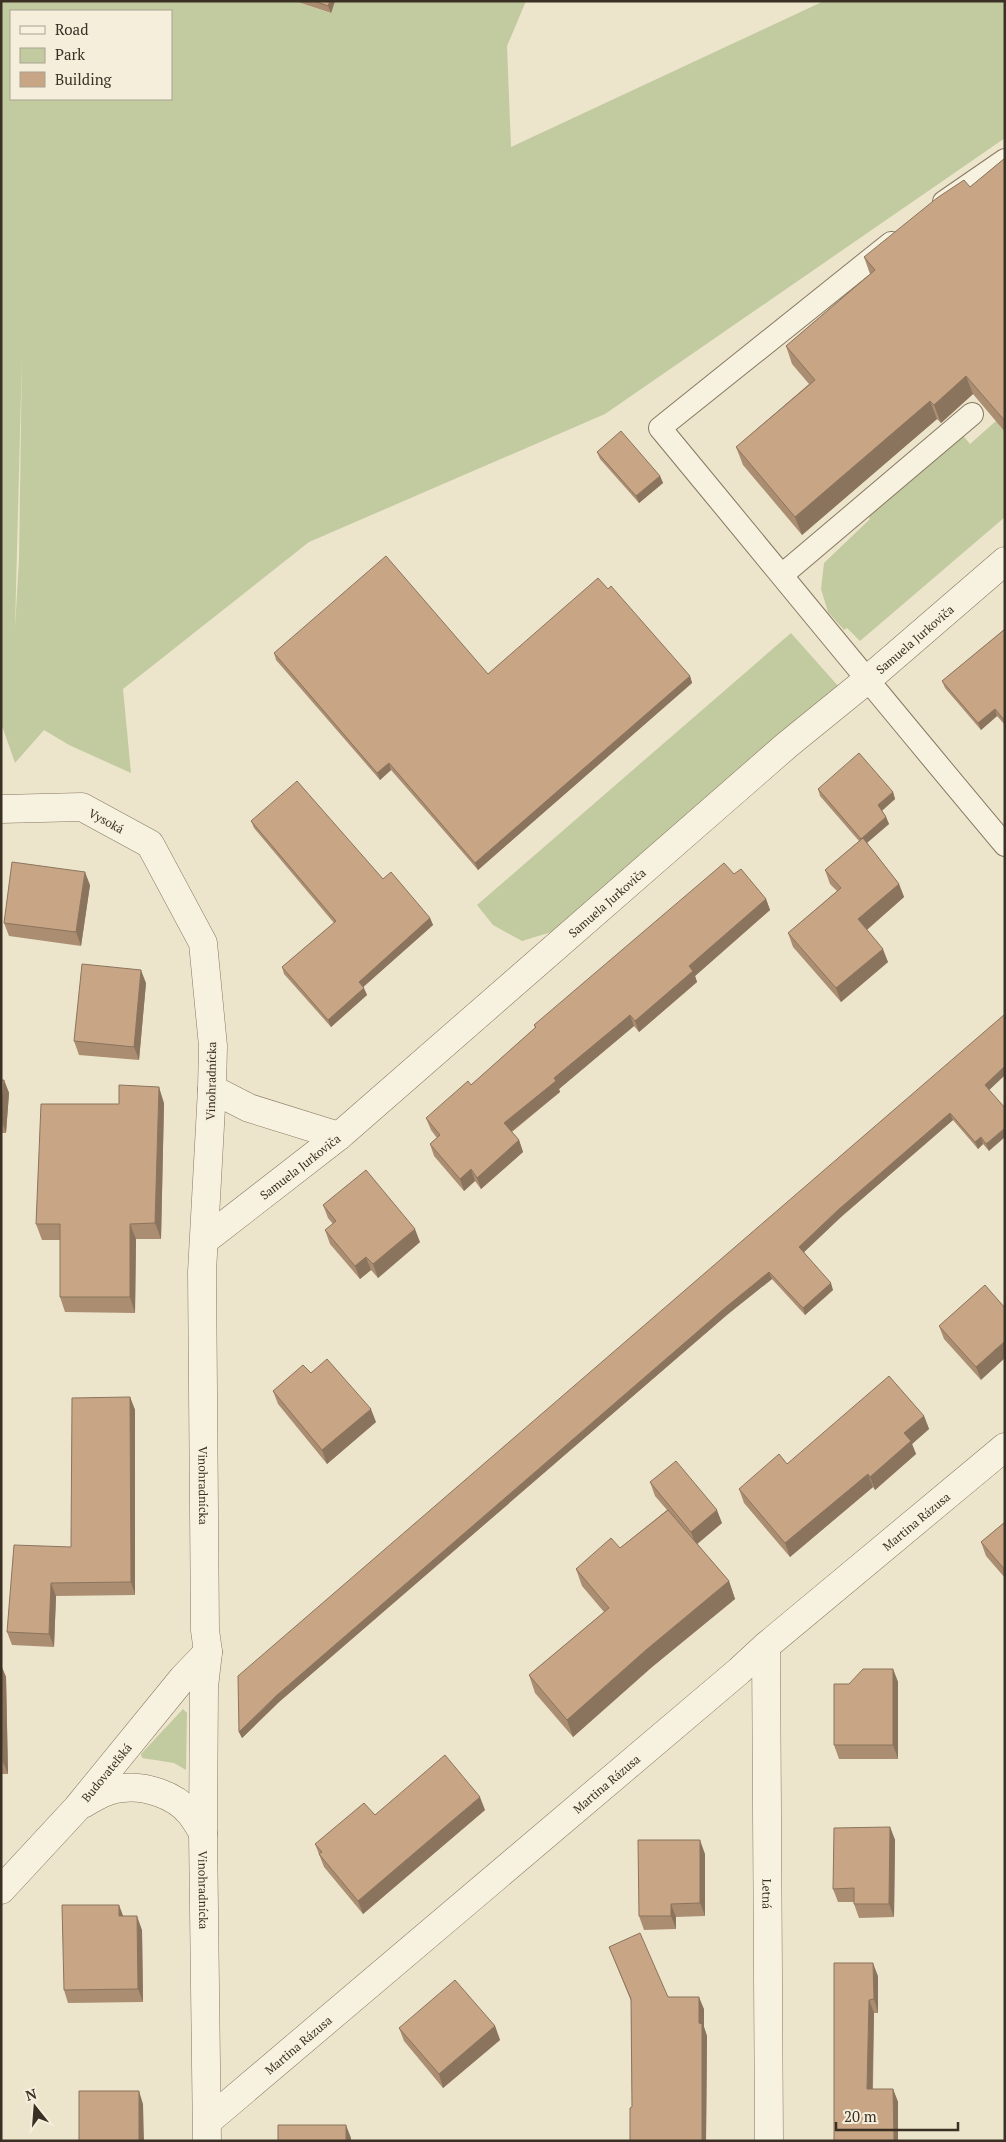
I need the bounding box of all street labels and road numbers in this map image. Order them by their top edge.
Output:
street label: Samuela Jurkoviča [873,601,956,677]
street label: Vysoká [86,805,127,836]
street label: Samuela Jurkoviča [565,864,649,940]
street label: Vinohradnícka [203,1042,219,1120]
street label: Samuela Jurkoviča [257,1131,343,1202]
street label: Vinohradnícka [196,1446,212,1525]
street label: Martina Rázusa [879,1489,953,1553]
street label: Budovateľská [78,1740,134,1804]
street label: Martina Rázusa [570,1751,643,1816]
street label: Vinohradnícka [196,1851,212,1929]
street label: Letná [760,1879,775,1909]
street label: Martina Rázusa [262,2012,335,2077]

